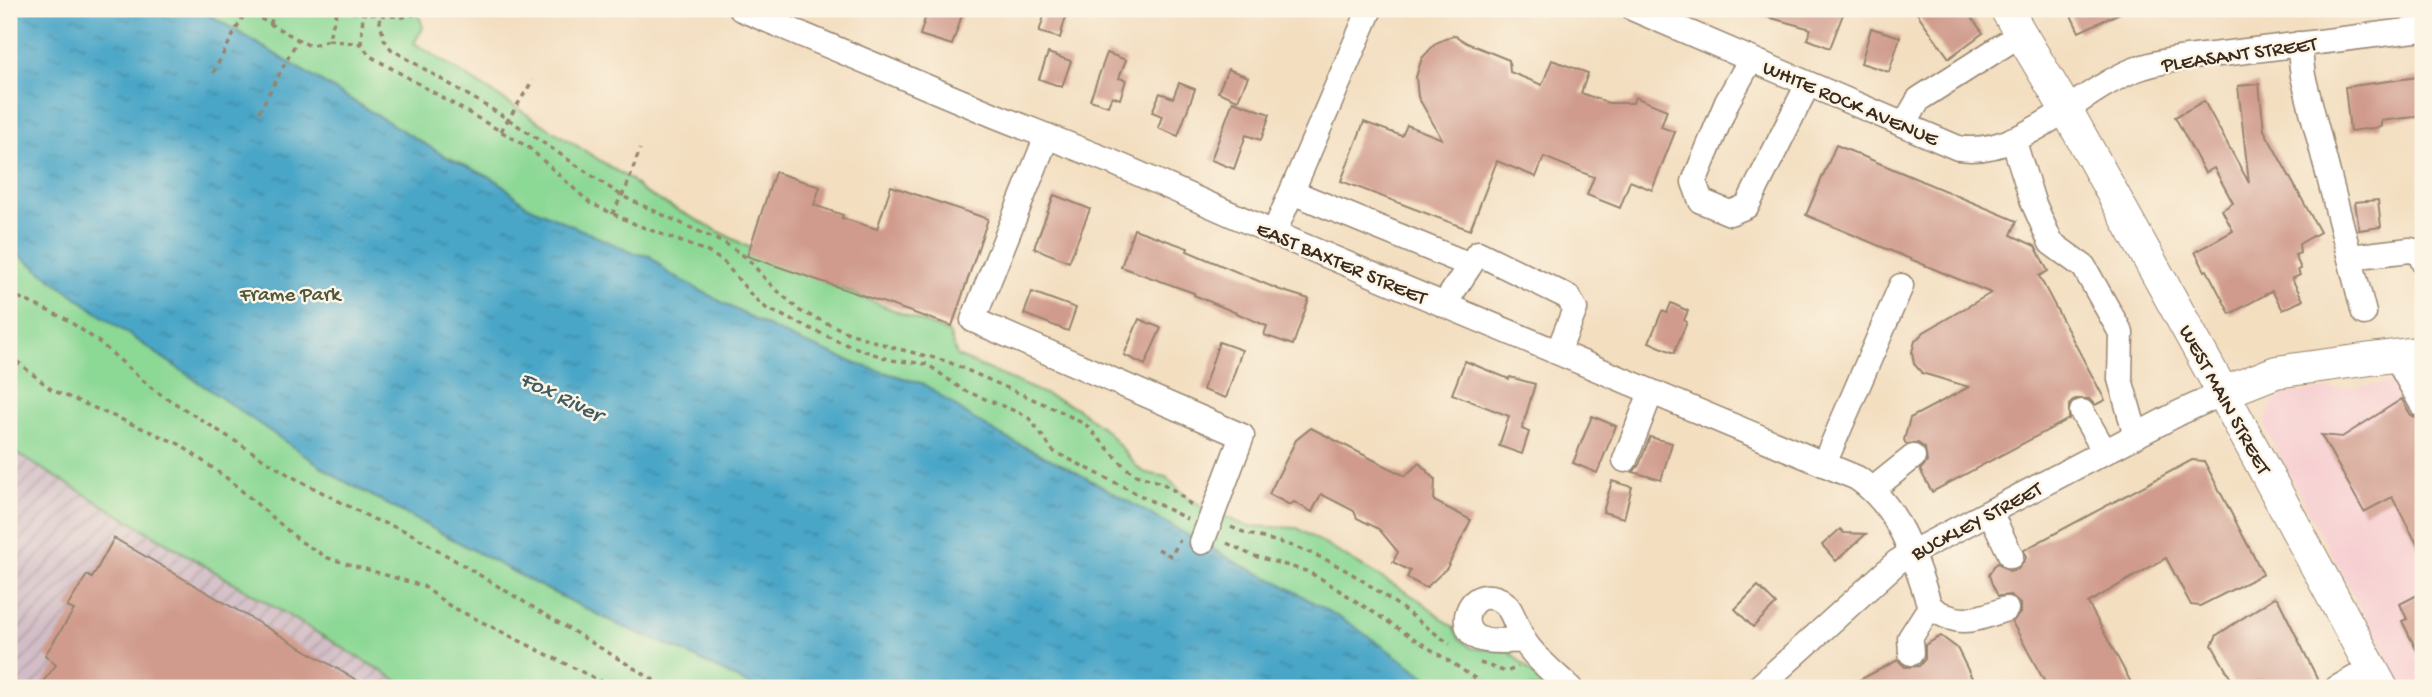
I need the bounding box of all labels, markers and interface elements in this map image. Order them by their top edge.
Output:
street label: PLEASANT STREET [2159,33,2320,80]
street label: WHITE ROCK AVENUE [1758,57,1942,154]
street label: EAST BAXTER STREET [1252,218,1430,313]
park label: Frame Park [239,284,343,309]
street label: WEST MAIN STREET [2171,321,2275,481]
water label: Fox River [515,367,610,432]
street label: BUCKLEY STREET [1907,478,2048,568]

